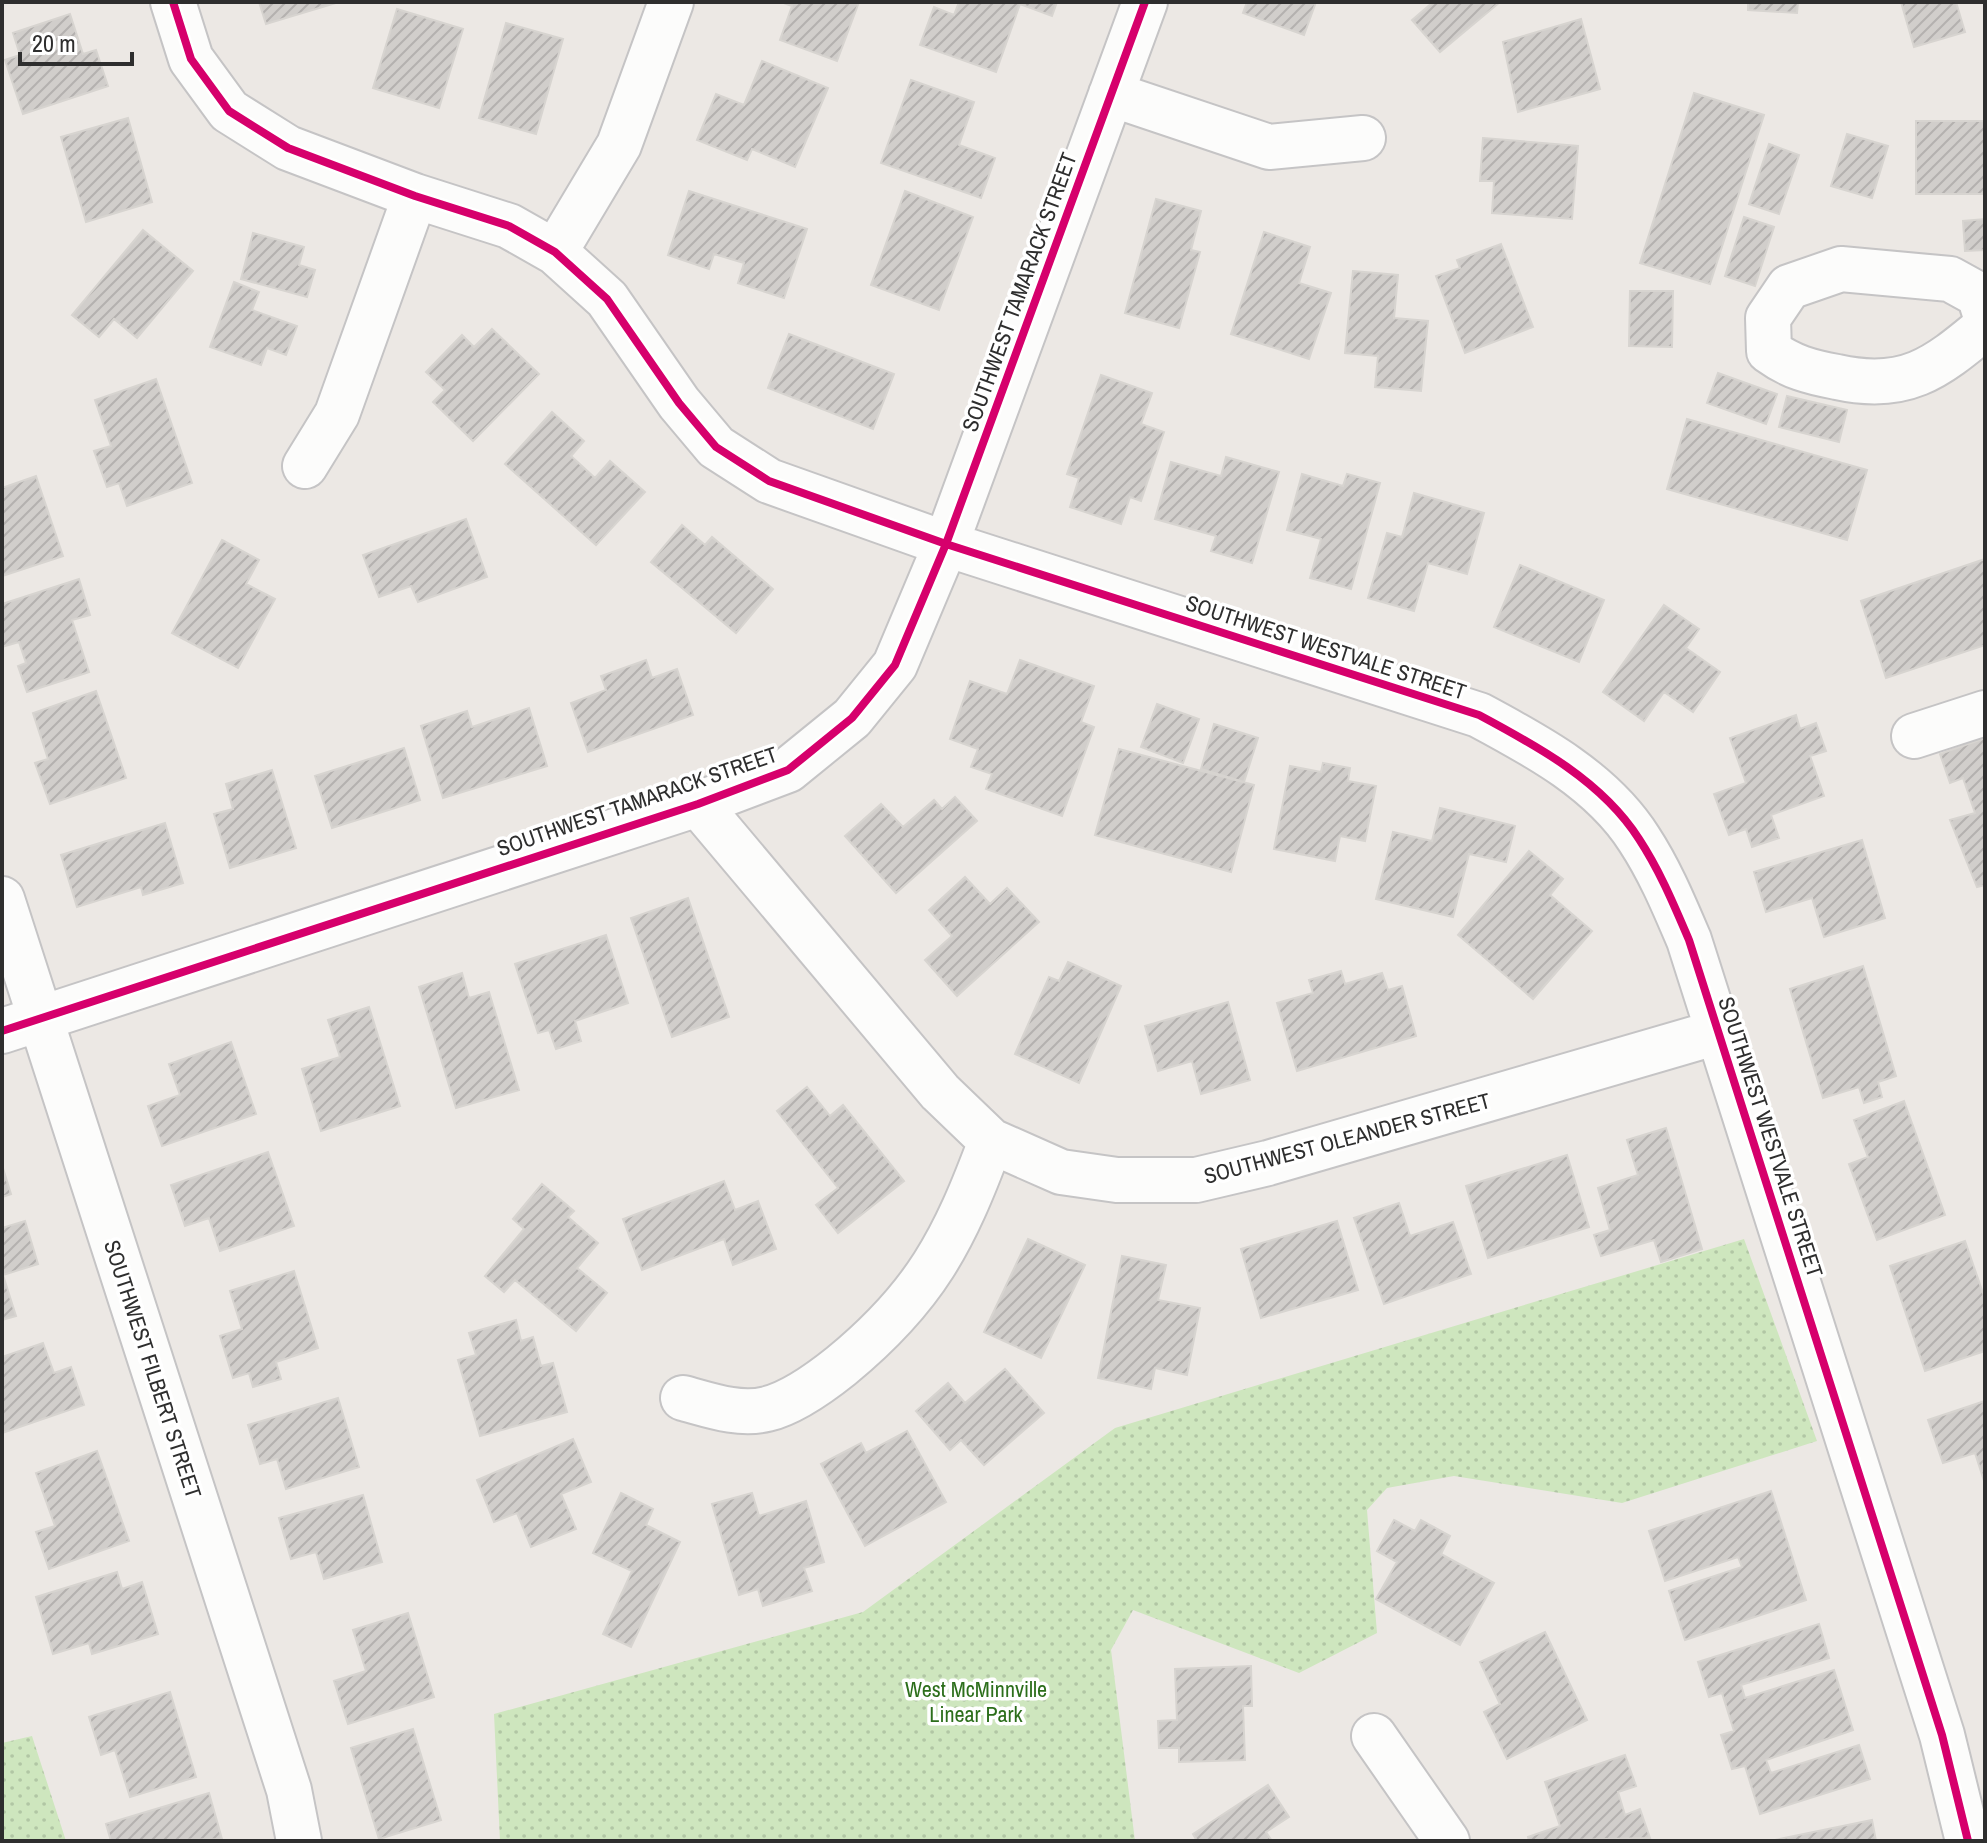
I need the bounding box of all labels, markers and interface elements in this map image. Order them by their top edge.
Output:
scale bar [20,16,132,66]
text: 20 m [32,27,76,59]
street label: SOUTHWEST TAMARACK STREET [954,148,1084,436]
street label: SOUTHWEST WESTVALE STREET [1182,587,1470,707]
street label: SOUTHWEST TAMARACK STREET [493,739,781,863]
street label: SOUTHWEST WESTVALE STREET [1711,993,1831,1281]
street label: SOUTHWEST OLEANDER STREET [1200,1085,1494,1191]
street label: SOUTHWEST FILBERT STREET [97,1236,209,1502]
park label: West McMinnville Linear Park [905,1674,1047,1729]

